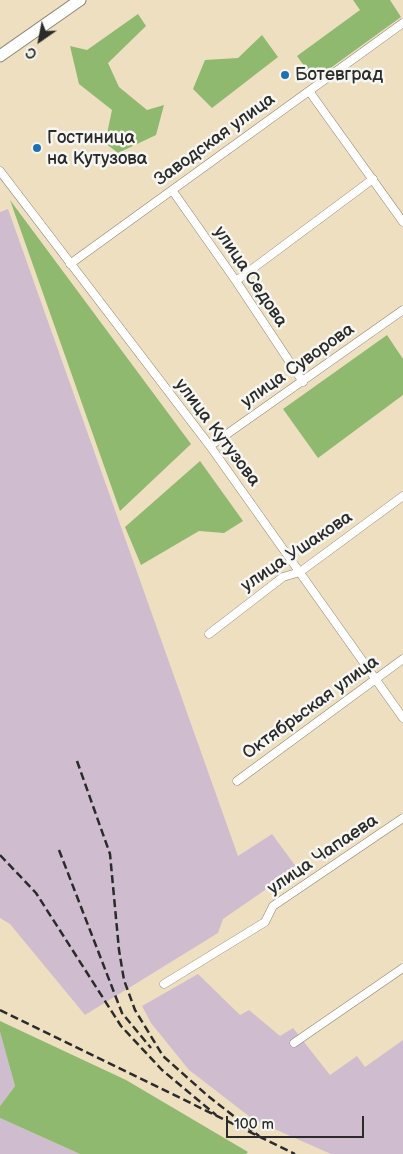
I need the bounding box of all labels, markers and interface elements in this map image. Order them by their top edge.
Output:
north arrow [15,15,65,65]
text: С [23,43,40,63]
place label: Ботевград [295,64,383,86]
marker: Ботевград [279,69,291,81]
street label: Заводская улица [150,89,280,191]
place label: Гостиница на Кутузова [47,127,147,170]
marker: Гостиница на Кутузова [31,142,43,154]
street label: улица Седова [208,222,292,332]
street label: улица Суворова [237,319,359,413]
street label: улица Кутузова [169,375,265,491]
street label: улица Ушакова [237,507,357,597]
street label: Октябрьская улица [239,651,383,765]
street label: улица Чапаева [264,810,382,900]
scale bar [228,1106,366,1138]
text: 100 m [234,1115,274,1134]

